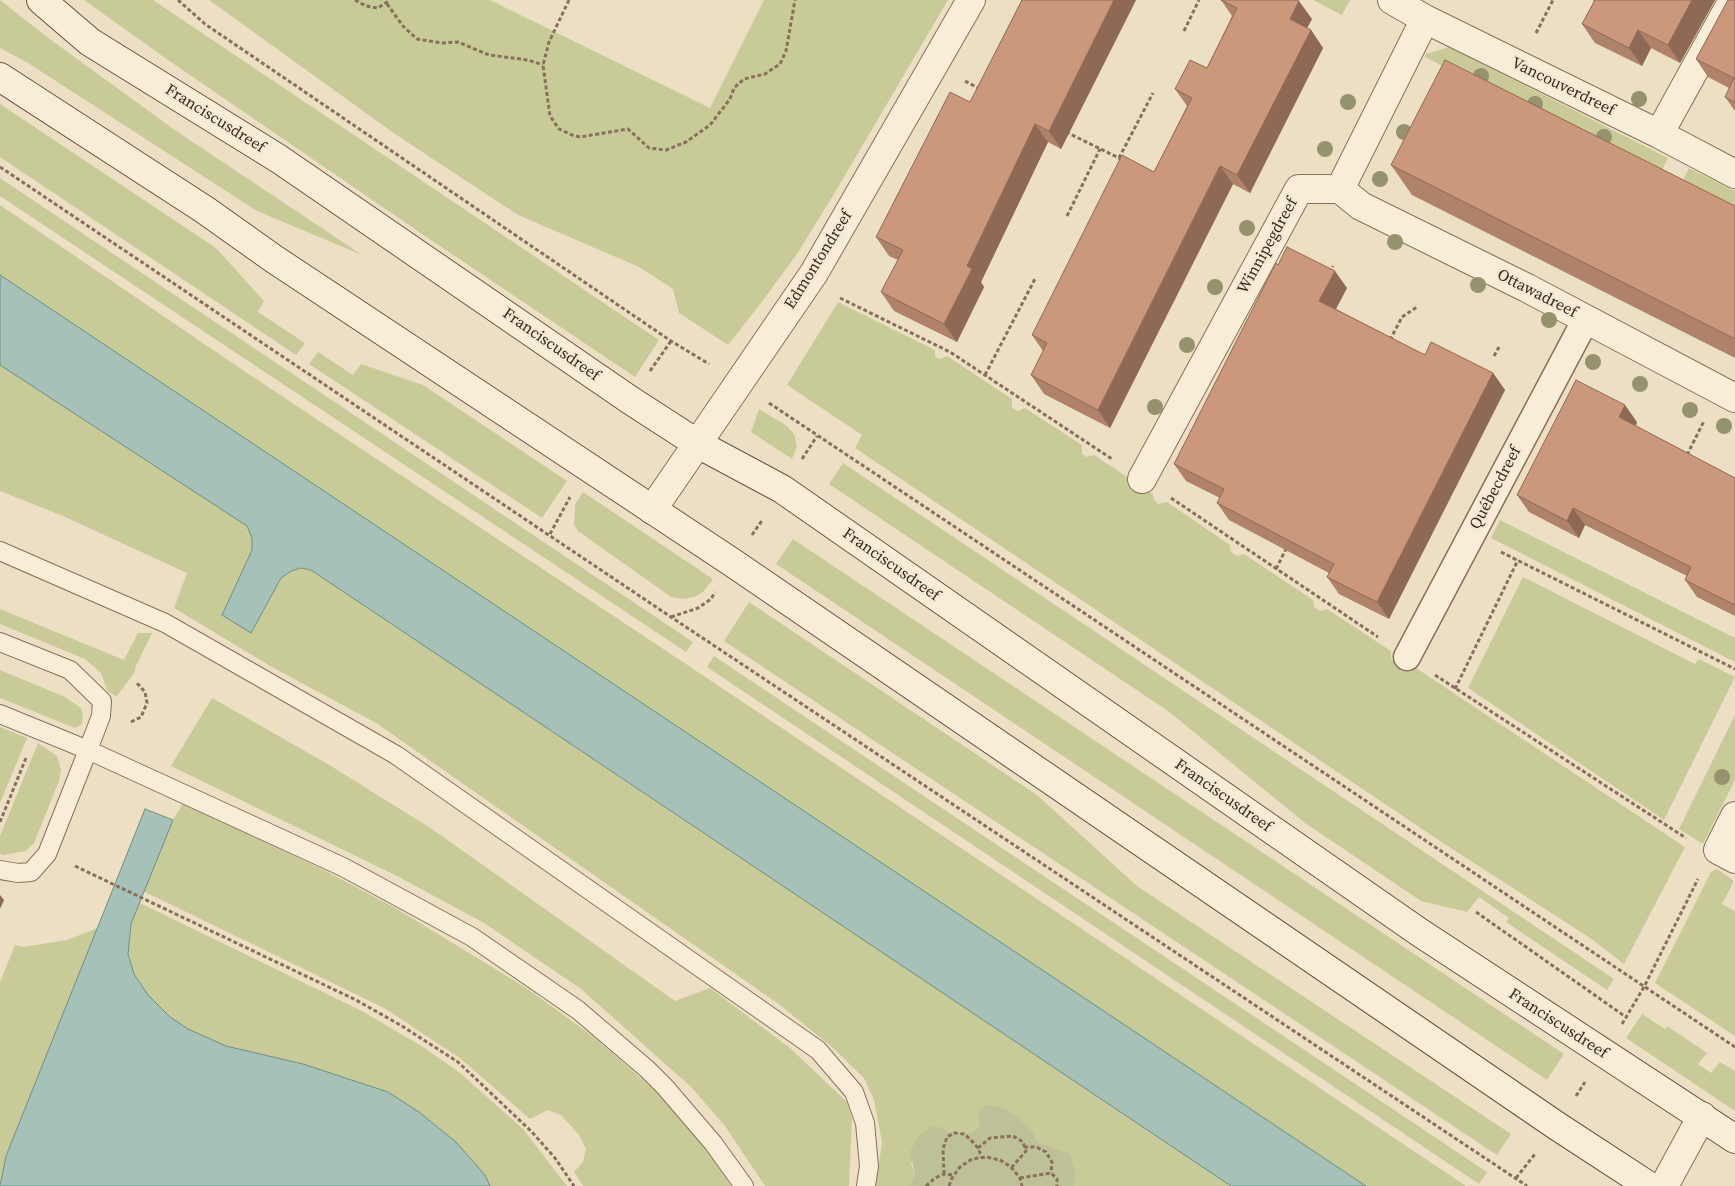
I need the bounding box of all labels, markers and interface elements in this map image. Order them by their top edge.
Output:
street label: Vancouverdreef [1508,54,1618,120]
street label: Franciscusdreef [161,81,269,157]
street label: Winnipegdreef [1234,195,1302,297]
street label: Edmontondreef [781,207,857,313]
street label: Ottawadreef [1494,266,1580,322]
street label: Franciscusdreef [499,304,603,386]
street label: Québecdreef [1466,443,1526,533]
street label: Franciscusdreef [839,524,943,606]
street label: Franciscusdreef [1171,755,1275,837]
street label: Franciscusdreef [1505,985,1611,1063]

